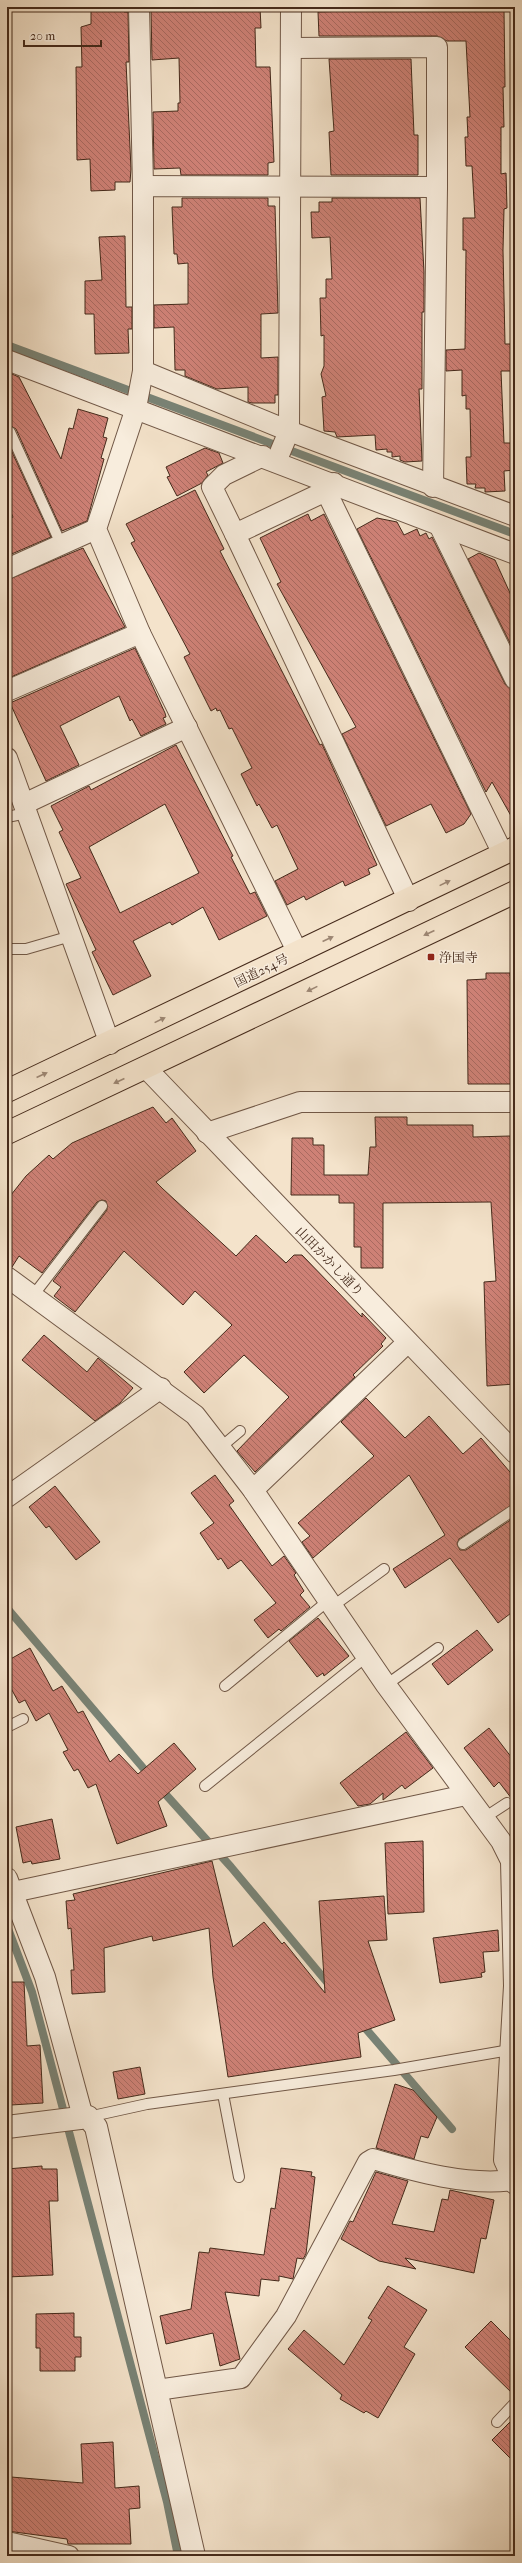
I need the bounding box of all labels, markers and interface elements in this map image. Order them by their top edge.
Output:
scale bar [24,22,101,48]
text: 20 m [30,29,55,43]
one-way arrow [439,880,451,886]
one-way arrow [424,930,435,936]
one-way arrow [322,936,333,942]
place label: 浄国寺 [439,950,478,965]
street label: 国道254号 [231,951,291,990]
marker: 浄国寺 [426,952,436,962]
one-way arrow [306,986,318,992]
one-way arrow [154,1017,166,1023]
one-way arrow [37,1072,48,1078]
one-way arrow [113,1078,124,1084]
street label: 山田かかし通り [293,1223,367,1299]

